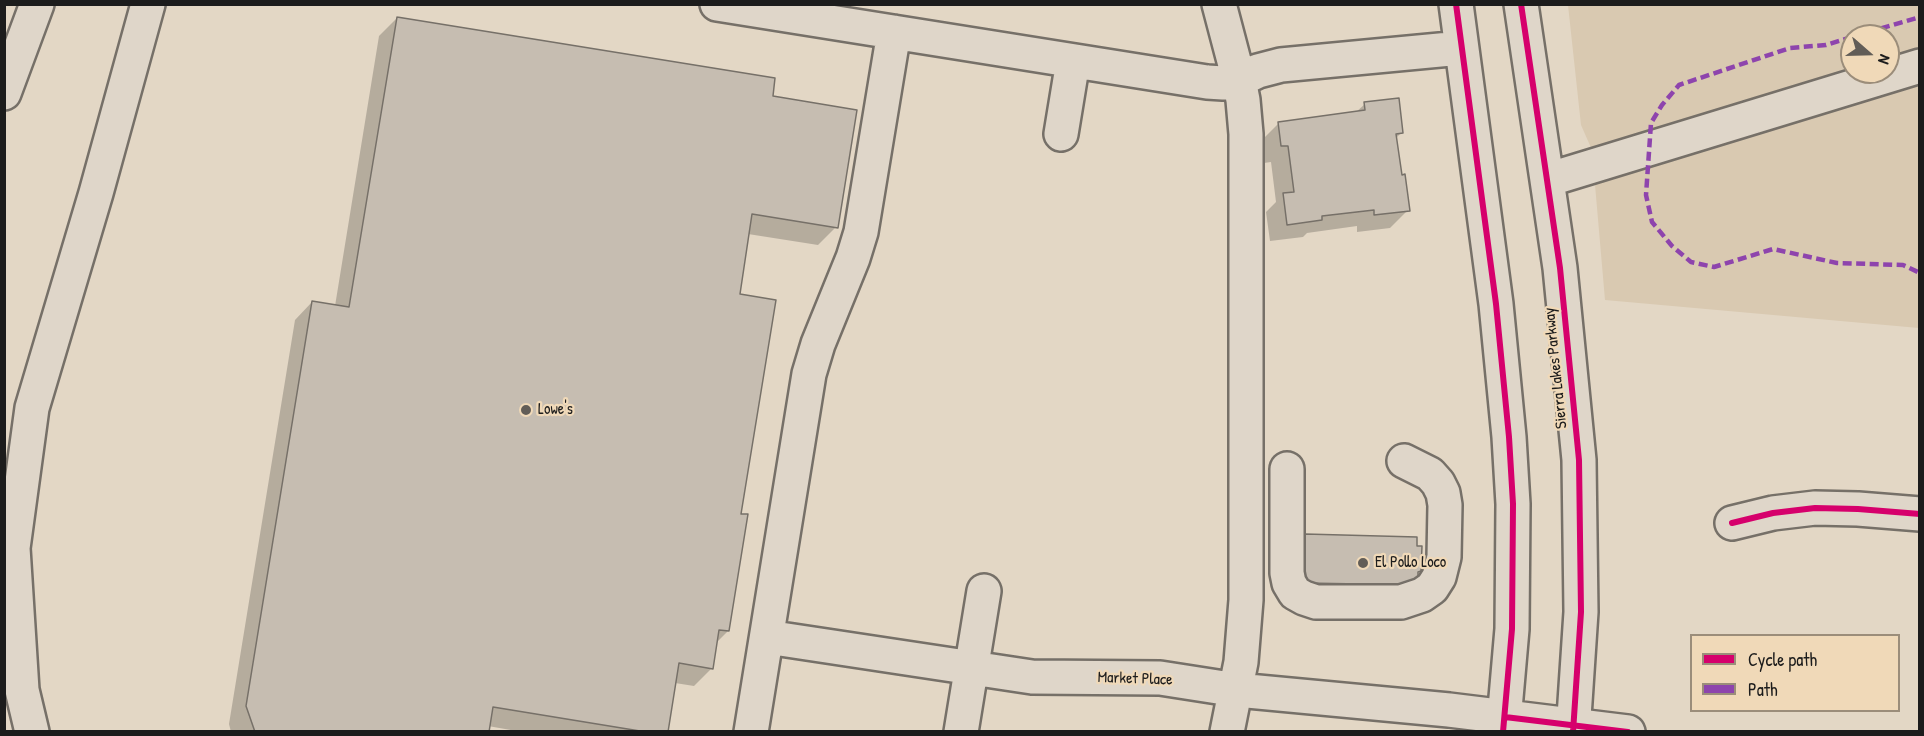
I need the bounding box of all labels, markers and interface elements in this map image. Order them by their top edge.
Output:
north arrow [1840,24,1900,84]
text: N [1873,52,1897,67]
street label: Sierra Lakes Parkway [1540,306,1572,430]
place label: Lowe's [538,400,573,420]
marker: Lowe's [519,403,533,417]
place label: El Pollo Loco [1375,553,1446,573]
marker: El Pollo Loco [1356,556,1370,570]
legend [1690,634,1900,712]
text: Cycle path [1748,647,1817,672]
street label: Market Place [1097,668,1173,690]
text: Path [1748,677,1777,702]

